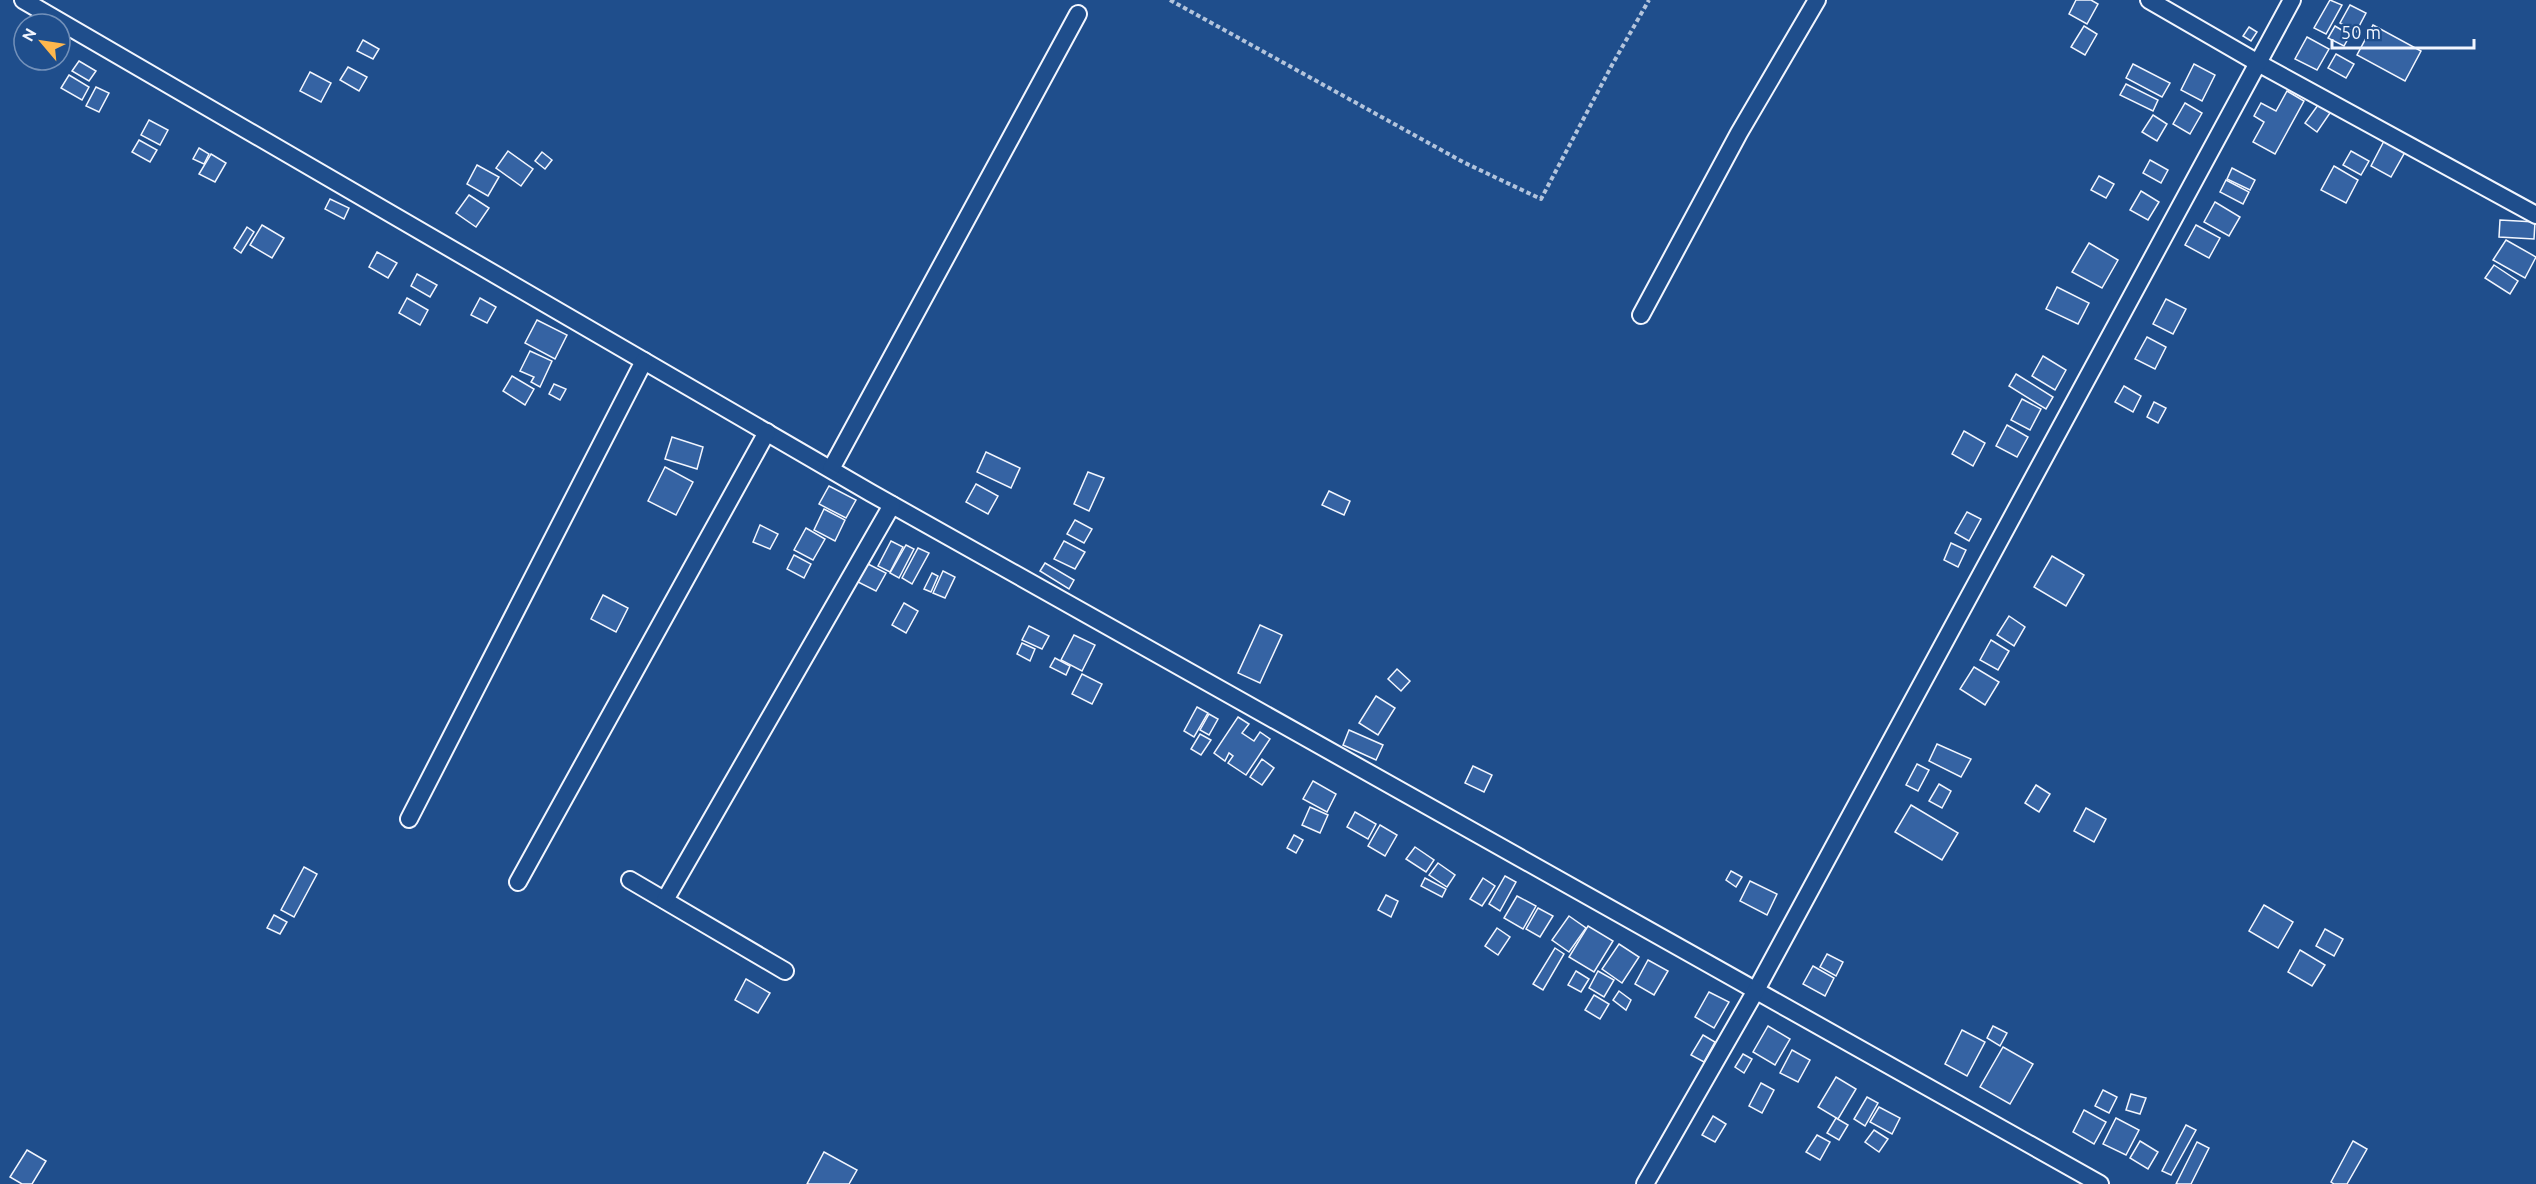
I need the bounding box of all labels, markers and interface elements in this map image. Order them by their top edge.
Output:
north arrow [12,12,72,72]
scale bar [2332,12,2474,50]
text: 50 m [2341,22,2381,42]
text: N [18,25,40,44]

